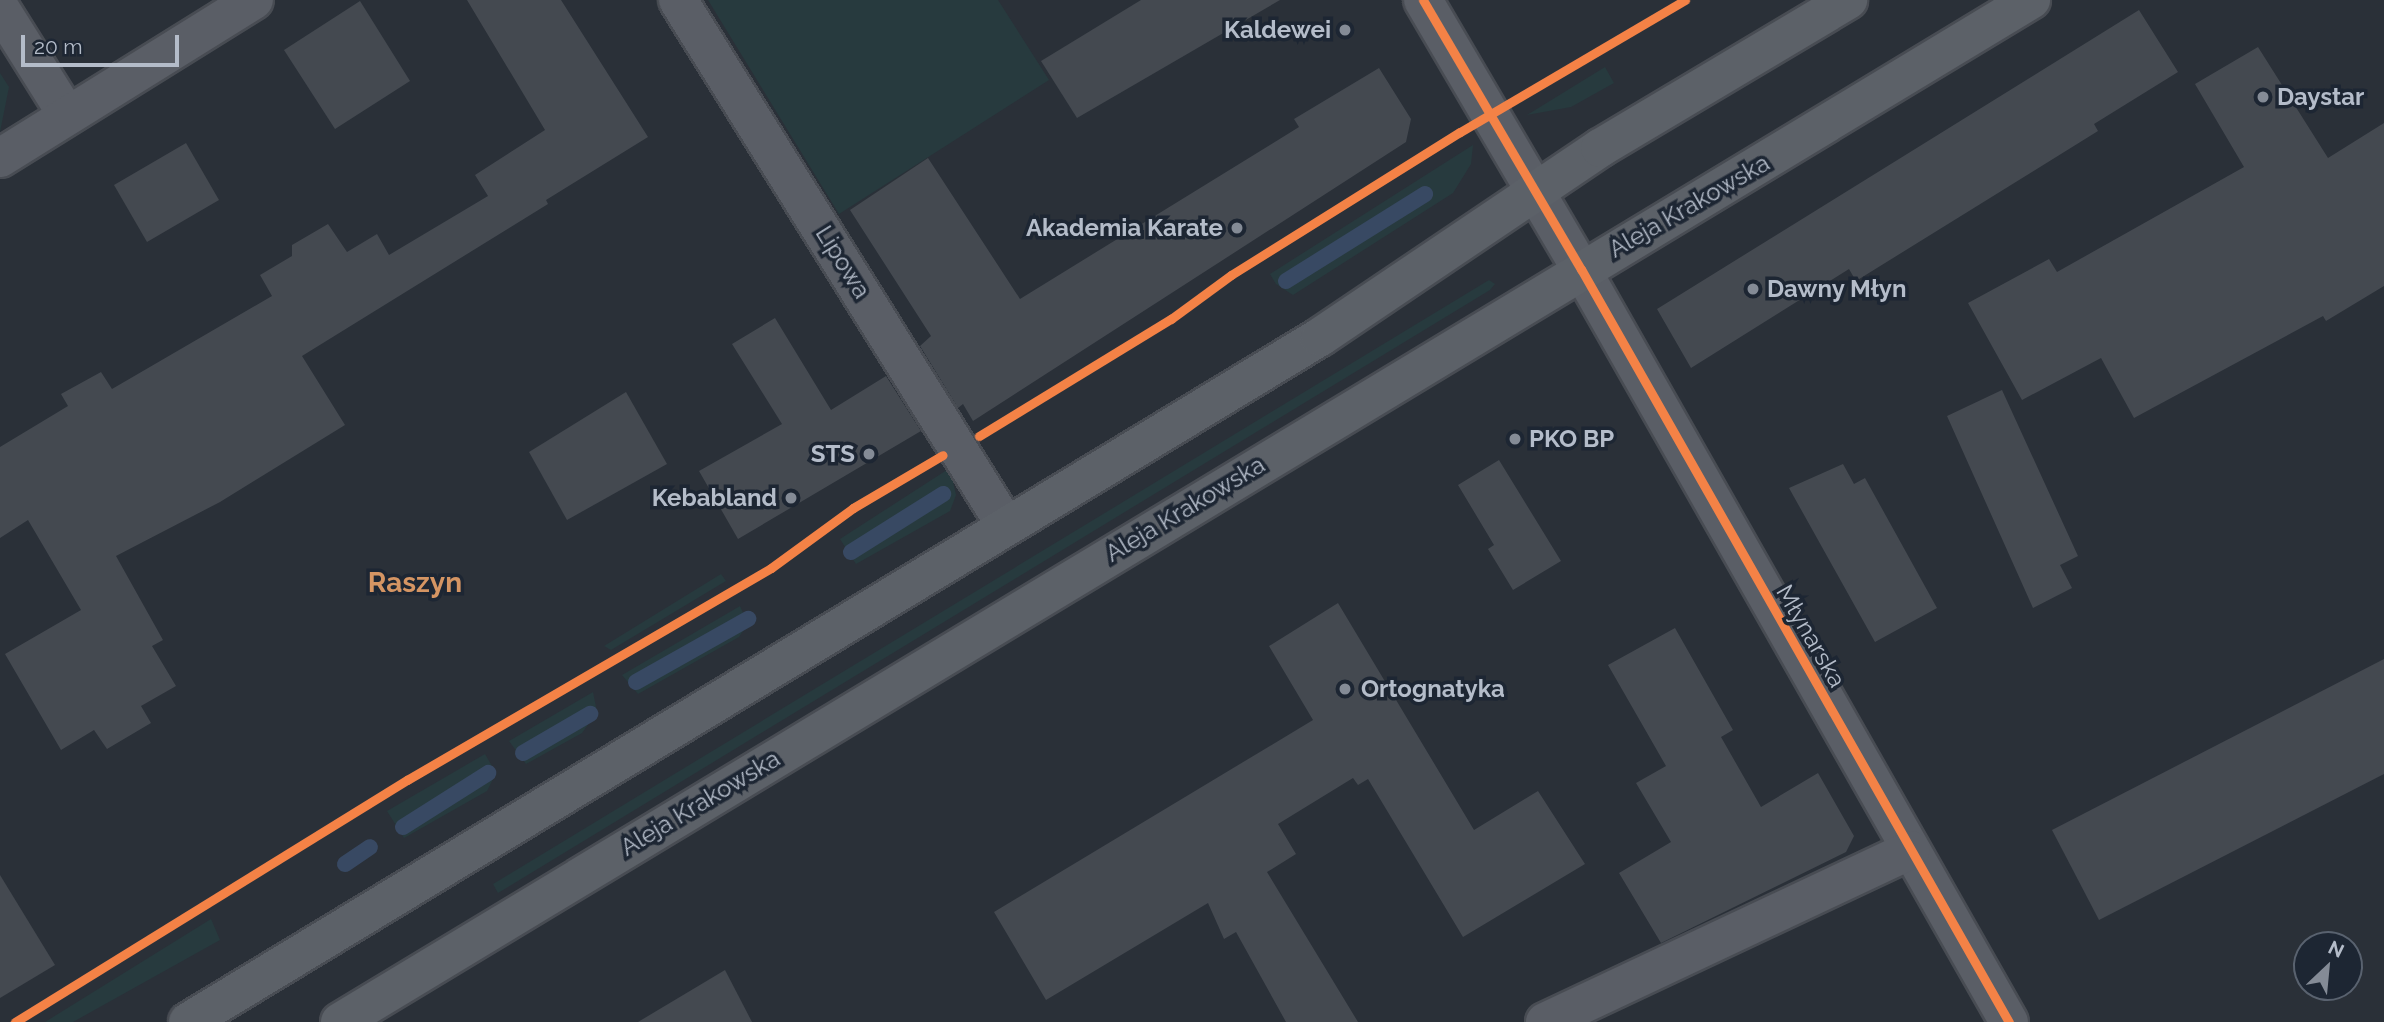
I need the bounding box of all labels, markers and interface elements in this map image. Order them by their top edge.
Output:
place label: Kaldewei [1224,16,1331,44]
scale bar [24,21,182,65]
marker: Kaldewei [1337,22,1353,38]
text: 20 m [34,34,82,59]
place label: Daystar [2277,83,2364,111]
marker: Daystar [2255,89,2271,105]
street label: Aleja Krakowska [1604,148,1774,264]
place label: Akademia Karate [1026,214,1223,242]
street label: Lipowa [810,220,876,304]
marker: Akademia Karate [1229,220,1245,236]
place label: Dawny Młyn [1767,275,1907,303]
marker: Dawny Młyn [1745,281,1761,297]
place label: PKO BP [1529,425,1614,453]
marker: PKO BP [1507,431,1523,447]
place label: STS [811,440,855,468]
marker: STS [861,446,877,462]
street label: Aleja Krakowska [1100,450,1270,568]
place label: Kebabland [652,484,777,512]
marker: Kebabland [783,490,799,506]
district label: Raszyn [368,566,462,600]
street label: Młynarska [1770,580,1852,692]
place label: Ortognatyka [1361,675,1505,703]
marker: Ortognatyka [1335,679,1355,699]
street label: Aleja Krakowska [615,744,785,862]
north arrow [2293,931,2363,1001]
text: N [2325,936,2348,962]

